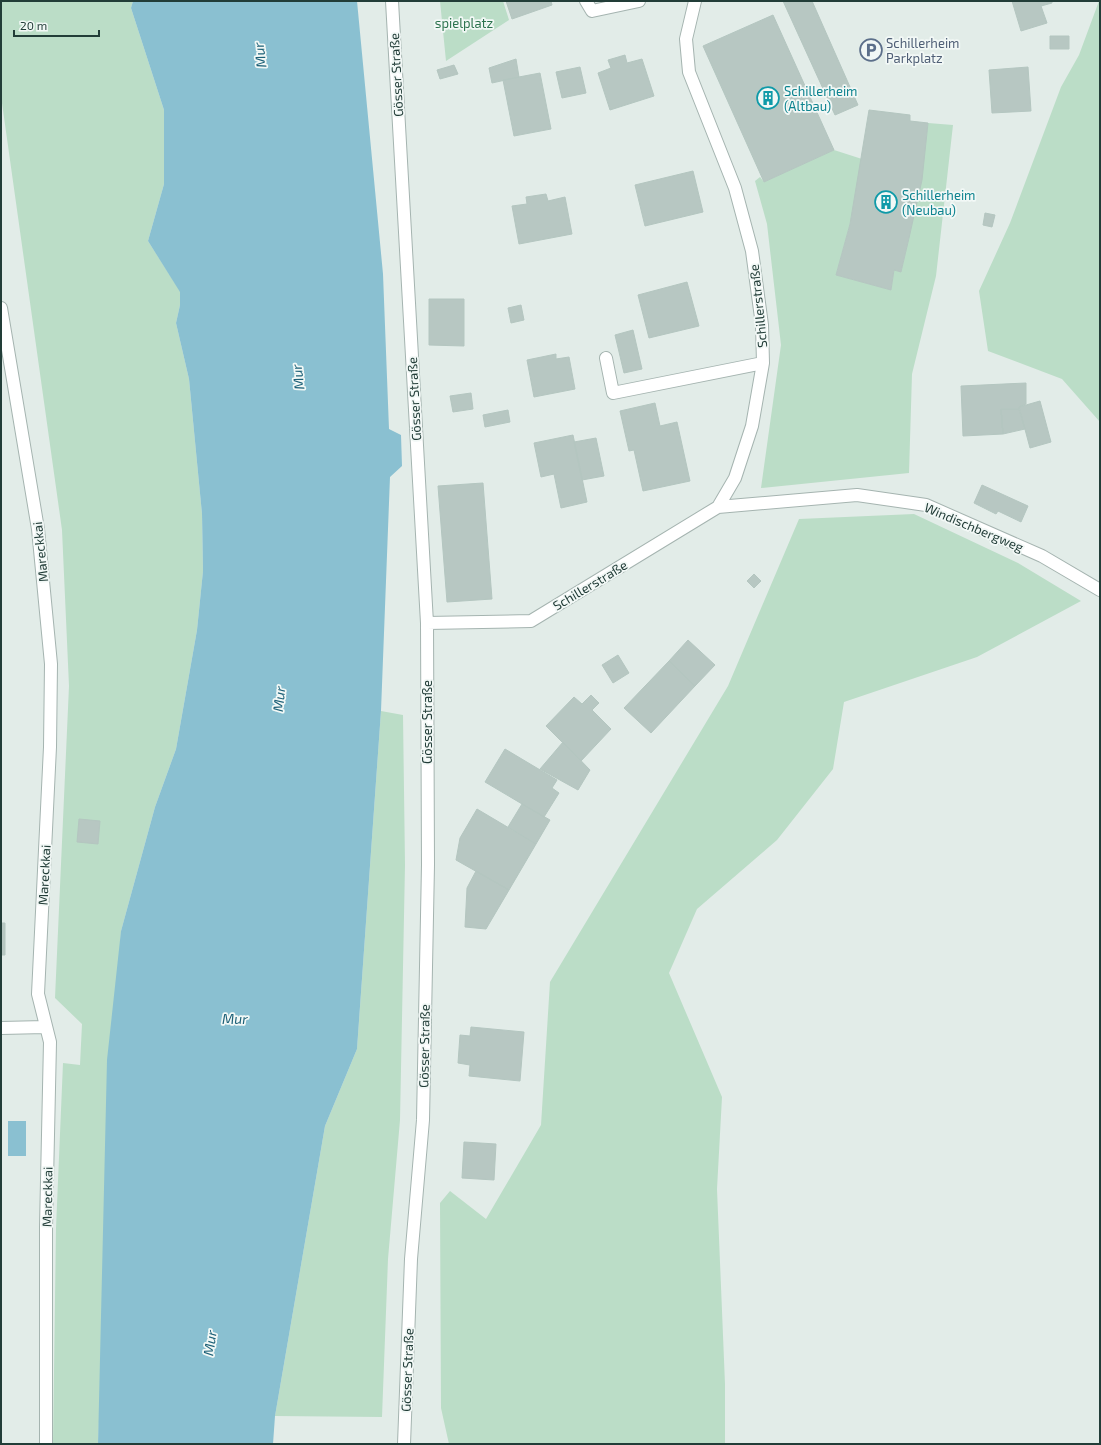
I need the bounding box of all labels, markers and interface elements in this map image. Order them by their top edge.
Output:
scale bar [14,12,99,38]
park label: spielplatz [435,15,493,31]
text: 20 m [20,18,47,32]
street label: Gösser Straße [386,33,406,117]
place label: Schillerheim Parkplatz [886,35,960,66]
parking icon: Schillerheim Parkplatz [858,37,884,63]
water label: Mur [249,41,270,69]
place label: Schillerheim (Altbau) [784,83,858,114]
building icon: Schillerheim (Altbau) [755,85,781,111]
place label: Schillerheim (Neubau) [902,187,976,218]
building icon: Schillerheim (Neubau) [873,189,899,215]
street label: Schillerstraße [746,263,770,349]
street label: Gösser Straße [404,357,424,441]
water label: Mur [287,363,308,391]
street label: Windischbergweg [922,499,1026,555]
street label: Mareckkai [29,521,51,583]
street label: Schillerstraße [550,557,630,613]
street label: Gösser Straße [419,680,435,764]
water label: Mur [269,685,288,713]
street label: Mareckkai [34,844,54,906]
street label: Gösser Straße [415,1004,433,1088]
water label: Mur [222,1010,248,1027]
street label: Mareckkai [38,1167,56,1227]
water label: Mur [199,1328,220,1357]
street label: Gösser Straße [398,1328,416,1412]

